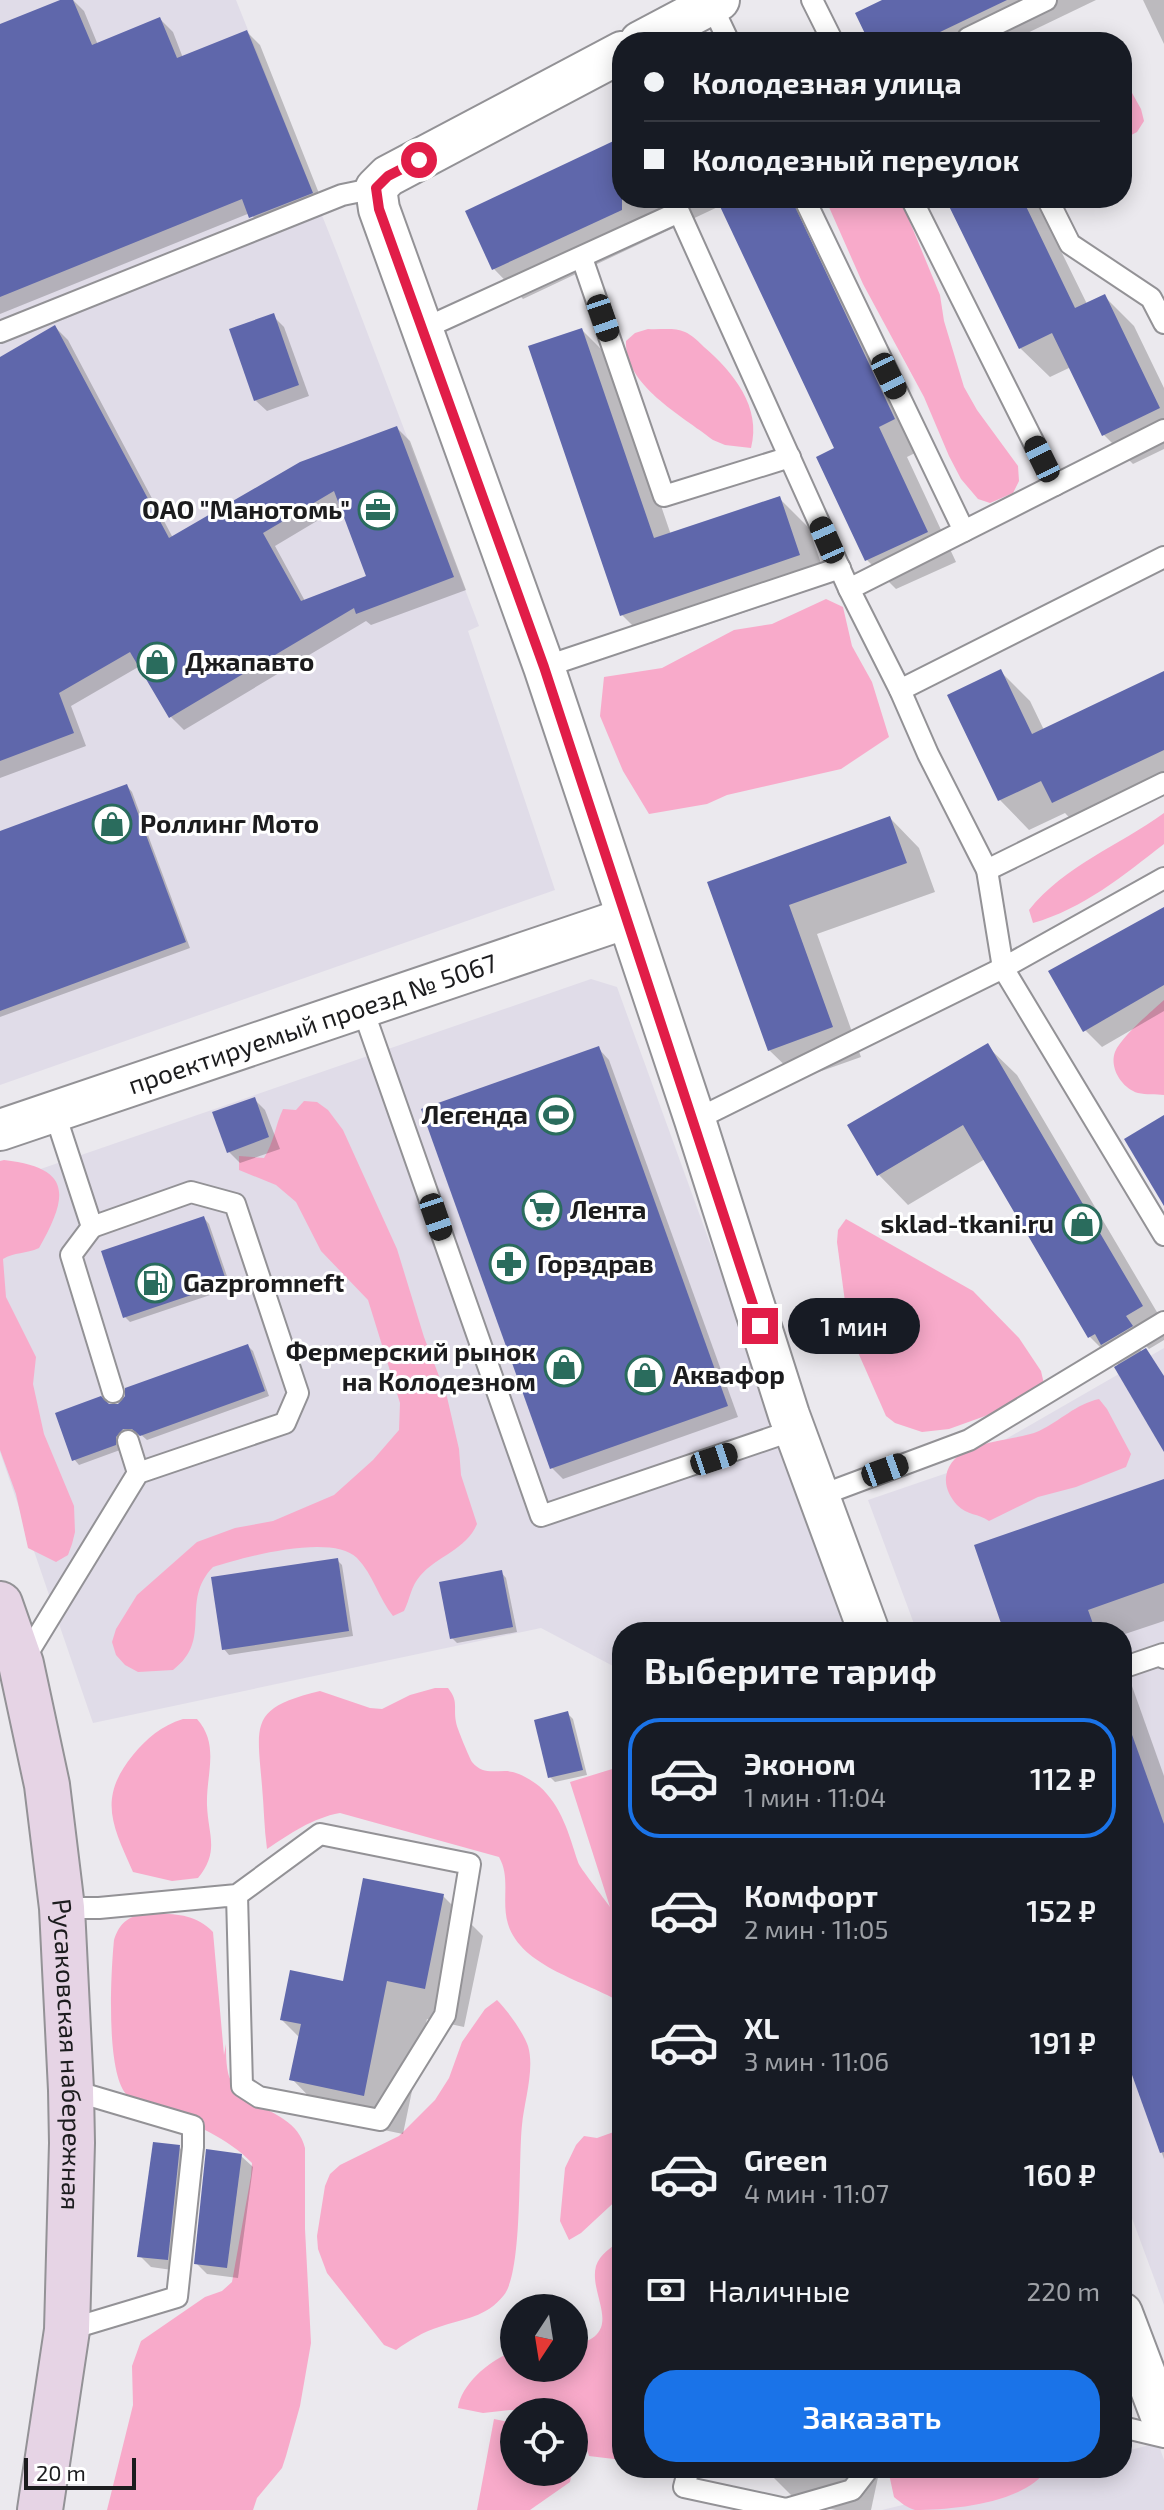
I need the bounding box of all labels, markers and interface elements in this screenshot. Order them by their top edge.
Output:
text: Колодезная улица [692,64,962,100]
text: Колодезный переулок [692,141,1020,177]
route start [401,142,437,178]
car [584,291,622,345]
car [868,349,910,403]
car [1021,432,1063,486]
office icon: ОАО "Манотомь" [357,489,399,531]
place label: ОАО "Манотомь" [142,493,350,524]
car [806,513,848,567]
shop icon: Джапавто [136,641,178,683]
place label: Джапавто [185,645,314,676]
shop icon: Роллинг Мото [91,803,133,845]
place label: Роллинг Мото [140,807,319,838]
street label: проектируемый проезд № 5067 [124,946,501,1100]
sports icon: Легенда [535,1094,577,1136]
place label: Легенда [422,1098,528,1129]
supermarket icon: Лента [521,1189,563,1231]
car [417,1190,455,1244]
place label: Лента [570,1193,646,1224]
shop icon: sklad-tkani.ru [1061,1203,1103,1245]
place label: sklad-tkani.ru [881,1207,1054,1238]
pharmacy icon: Горздрав [488,1243,530,1285]
place label: Горздрав [537,1247,654,1278]
fuel station icon: Gazpromneft [134,1262,176,1304]
place label: Gazpromneft [183,1266,345,1297]
callout: 1 мин [788,1298,920,1354]
route end [742,1308,778,1344]
text: 1 мин [820,1310,888,1341]
place label: Фермерский рынок на Колодезном [286,1335,536,1396]
shop icon: Фермерский рынок на Колодезном [543,1346,585,1388]
shop icon: Аквафор [624,1354,666,1396]
place label: Аквафор [673,1358,785,1389]
car [687,1440,741,1478]
car [858,1451,912,1489]
text: Выберите тариф [644,1648,937,1691]
icon: car [648,1742,720,1814]
text: Эконом [744,1745,856,1781]
text: 112 ₽ [1030,1760,1096,1796]
text: 1 мин · 11:04 [744,1781,886,1812]
icon: car [648,1874,720,1946]
text: Комфорт [744,1877,878,1913]
text: 152 ₽ [1026,1892,1096,1928]
street label: Русаковская набережная [47,1897,89,2211]
text: 2 мин · 11:05 [744,1913,888,1944]
icon: car [648,2006,720,2078]
text: XL [744,2009,779,2045]
text: 191 ₽ [1030,2024,1096,2060]
text: 3 мин · 11:06 [744,2045,889,2076]
icon: car [648,2138,720,2210]
text: Green [744,2141,828,2177]
text: 160 ₽ [1024,2156,1096,2192]
text: 4 мин · 11:07 [744,2177,889,2208]
icon: cash [644,2268,688,2312]
text: Наличные [708,2272,850,2308]
text: 220 m [1027,2275,1100,2306]
north arrow [500,2294,588,2382]
map controls [500,2294,588,2486]
button: Заказать [644,2370,1100,2462]
button: locate [500,2398,588,2486]
scale bar [24,2454,136,2490]
text: 20 m [36,2459,86,2485]

